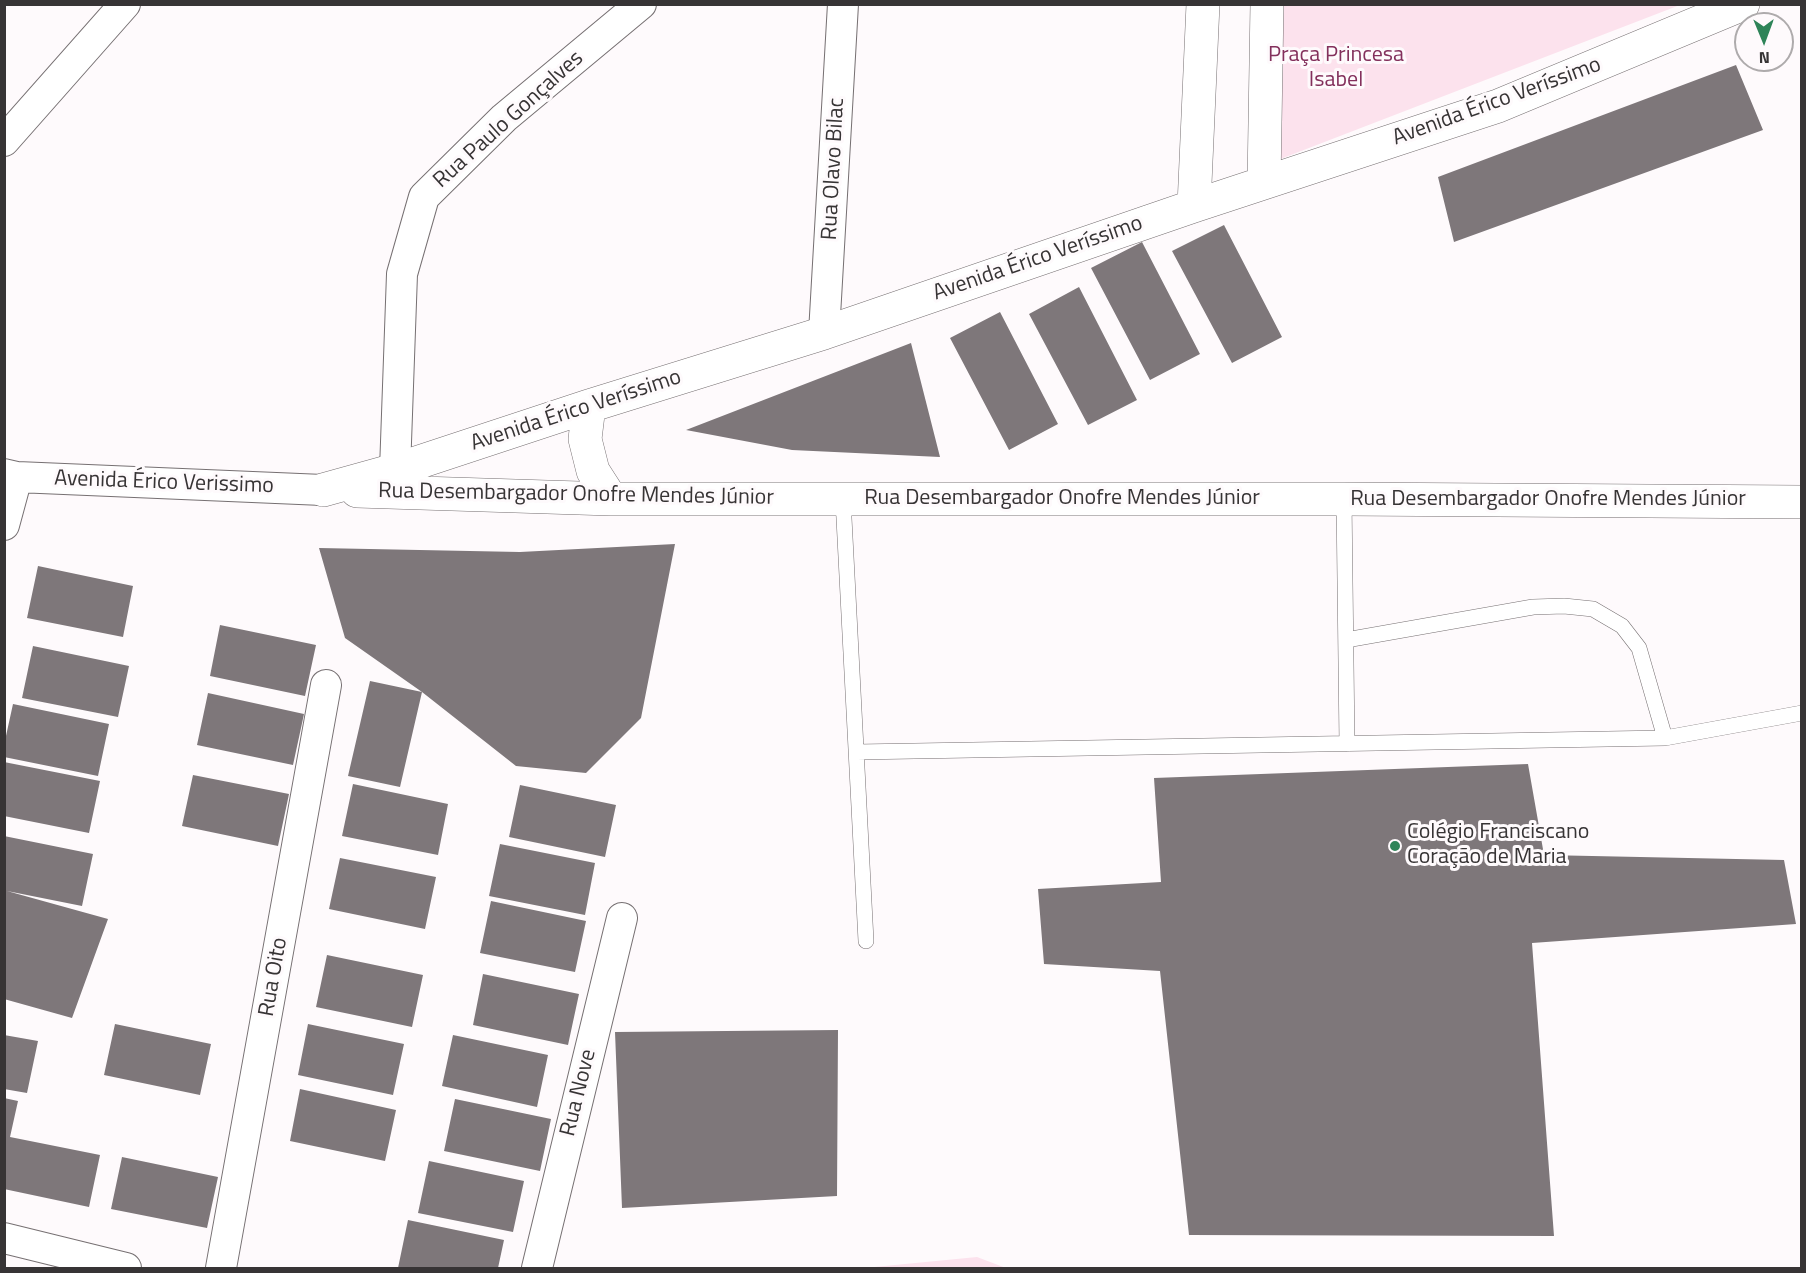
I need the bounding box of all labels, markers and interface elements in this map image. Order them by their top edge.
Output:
north arrow [1734,12,1794,72]
park label: Praça Princesa Isabel [1268,43,1404,94]
street label: Rua Paulo Gonçalves [429,46,589,194]
text: N [1759,46,1770,70]
street label: Avenida Érico Veríssimo [1389,52,1605,152]
street label: Rua Olavo Bilac [817,97,851,241]
street label: Avenida Érico Veríssimo [930,211,1146,307]
street label: Avenida Érico Veríssimo [467,364,685,458]
street label: Avenida Érico Verissimo [54,466,274,500]
street label: Rua Desembargador Onofre Mendes Júnior [378,478,774,512]
street label: Rua Desembargador Onofre Mendes Júnior [864,486,1260,512]
street label: Rua Desembargador Onofre Mendes Júnior [1350,487,1746,513]
place label: Colégio Franciscano Coração de Maria [1407,820,1589,872]
marker: Colégio Franciscano Coração de Maria [1388,839,1402,853]
street label: Rua Oito [254,935,294,1019]
street label: Rua Nove [555,1047,603,1139]

